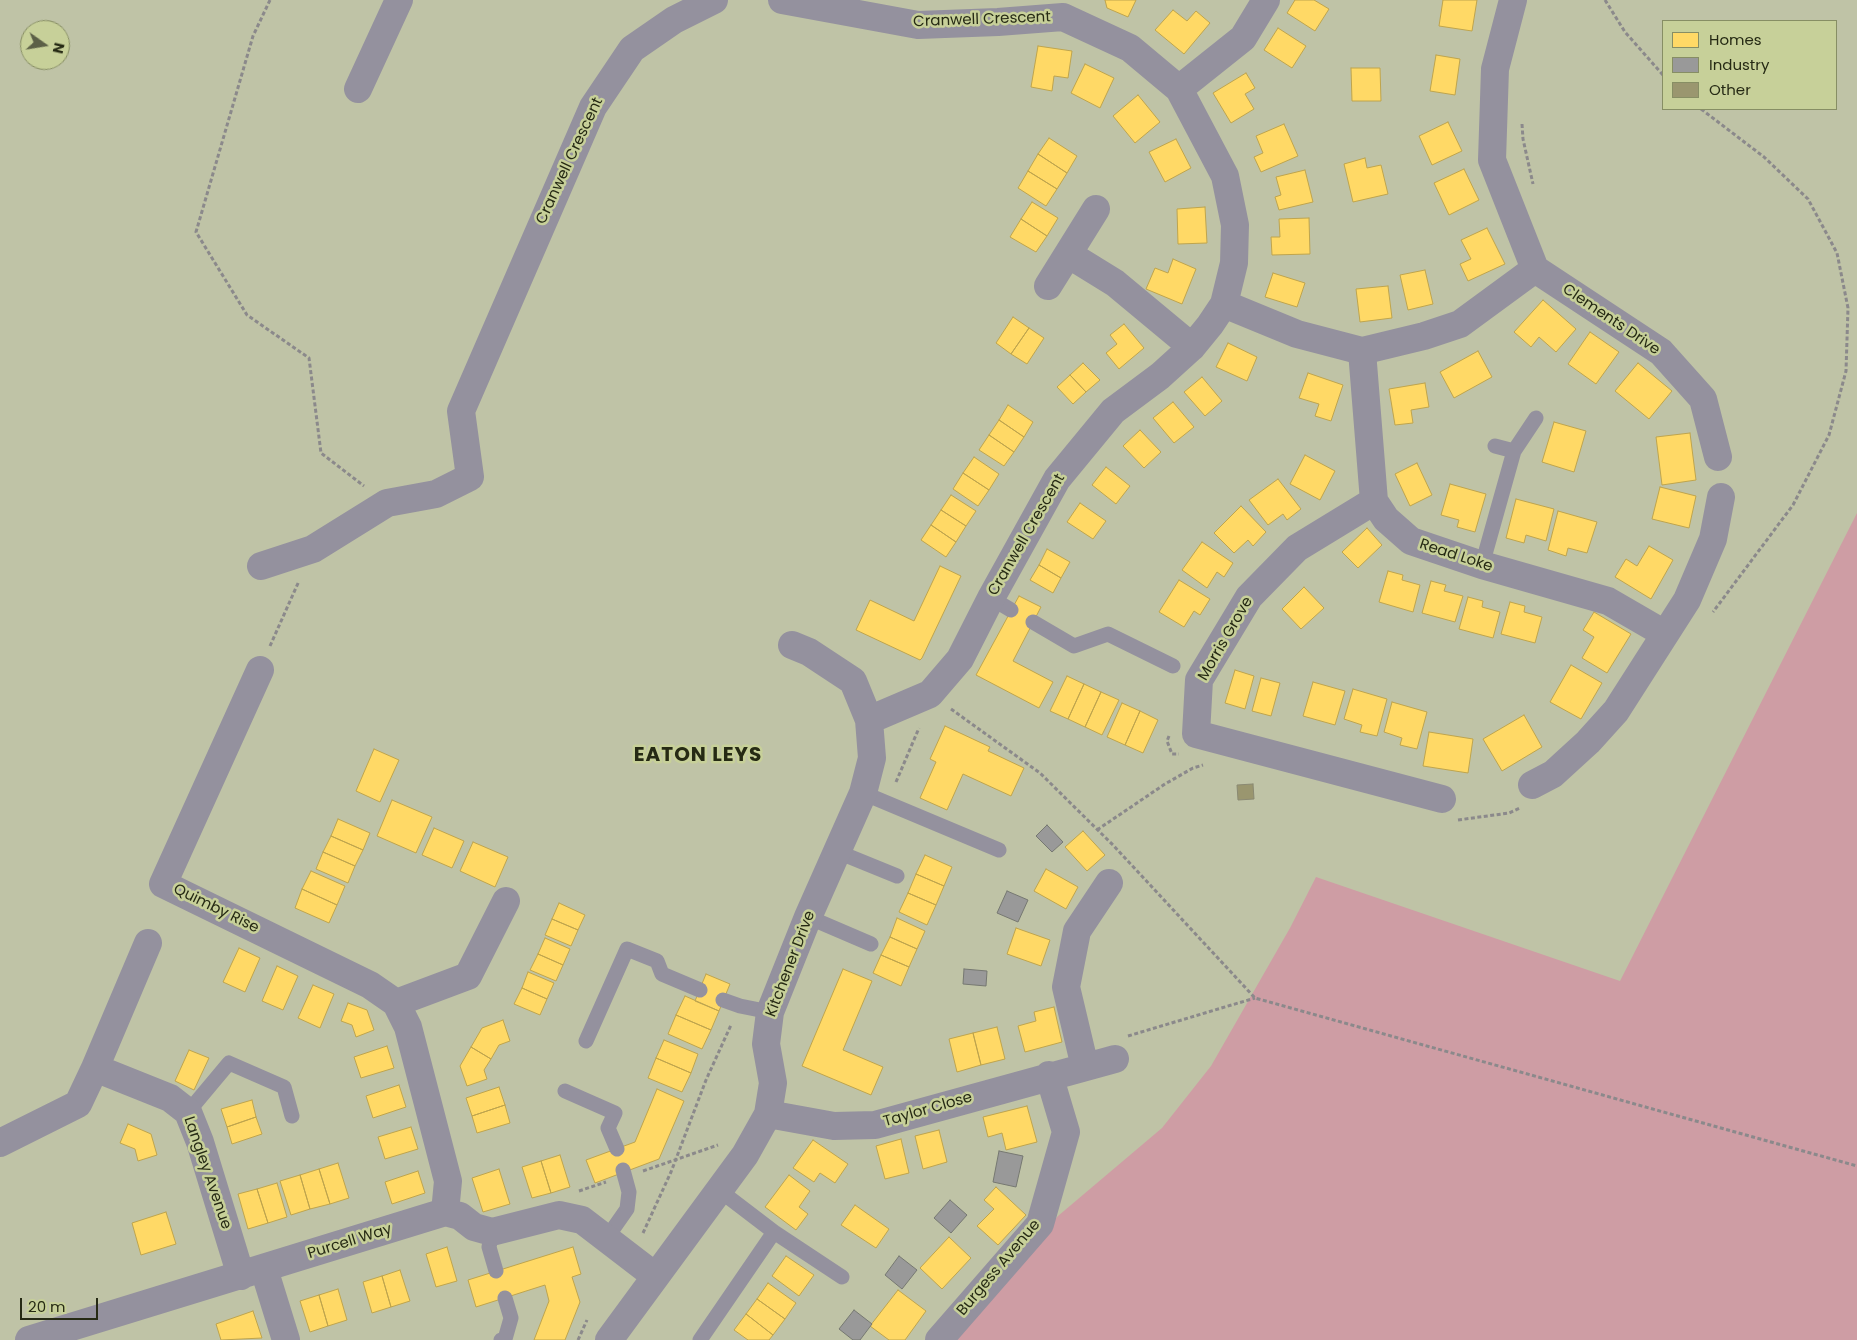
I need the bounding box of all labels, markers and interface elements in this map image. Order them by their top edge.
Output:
street label: Cranwell Crescent [913,9,1051,31]
north arrow [20,20,70,70]
legend [1662,20,1837,110]
text: Homes [1709,29,1762,50]
text: N [48,41,70,56]
text: Industry [1709,54,1769,75]
text: Other [1709,79,1751,100]
street label: Cranwell Crescent [533,95,607,227]
street label: Clements Drive [1559,281,1663,359]
street label: Cranwell Crescent [985,471,1069,599]
street label: Read Loke [1417,536,1495,576]
street label: Morris Grove [1195,594,1257,684]
district label: EATON LEYS [633,744,763,768]
street label: Quimby Rise [170,881,262,937]
street label: Kitchener Drive [762,908,820,1020]
street label: Taylor Close [881,1089,975,1131]
street label: Langley Avenue [179,1114,235,1232]
street label: Burgess Avenue [954,1216,1044,1320]
street label: Purcell Way [306,1221,394,1263]
scale bar [22,1288,100,1320]
text: 20 m [28,1296,66,1317]

